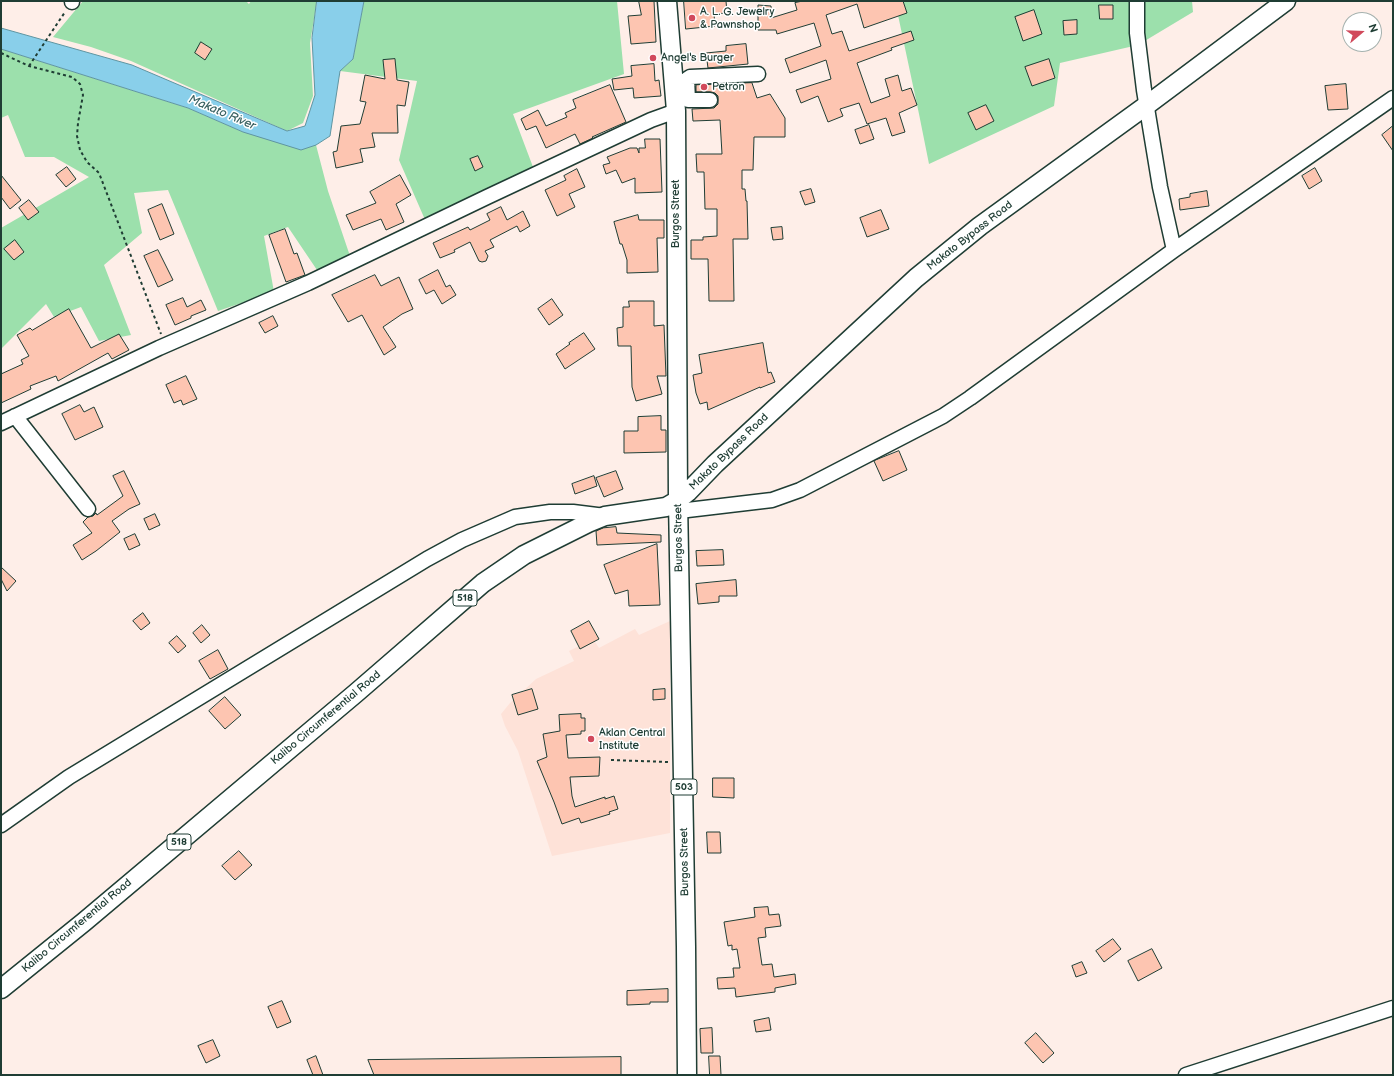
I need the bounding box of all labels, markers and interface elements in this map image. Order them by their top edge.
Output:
place label: A. L. G. Jewelry & Pawnshop [700,5,774,31]
north arrow [1342,12,1382,52]
marker: A. L. G. Jewelry & Pawnshop [687,13,697,23]
text: N [1365,22,1380,34]
place label: Angel's Burger [661,51,734,65]
marker: Angel's Burger [648,53,658,63]
place label: Petron [712,80,745,94]
marker: Petron [699,82,709,92]
water label: Makato River [186,92,258,134]
street label: Burgos Street [669,180,683,248]
street label: Makato Bypass Road [925,198,1015,274]
street label: Makato Bypass Road [687,411,771,493]
street label: Burgos Street [672,504,686,572]
road number: 518 [453,590,477,606]
street label: Kalibo Circumferential Road [268,668,384,768]
place label: Aklan Central Institute [599,726,665,752]
marker: Aklan Central Institute [586,734,596,744]
road number: 503 [671,779,697,795]
street label: Burgos Street [678,828,692,896]
road number: 518 [167,834,191,850]
street label: Kalibo Circumferential Road [19,876,135,976]

